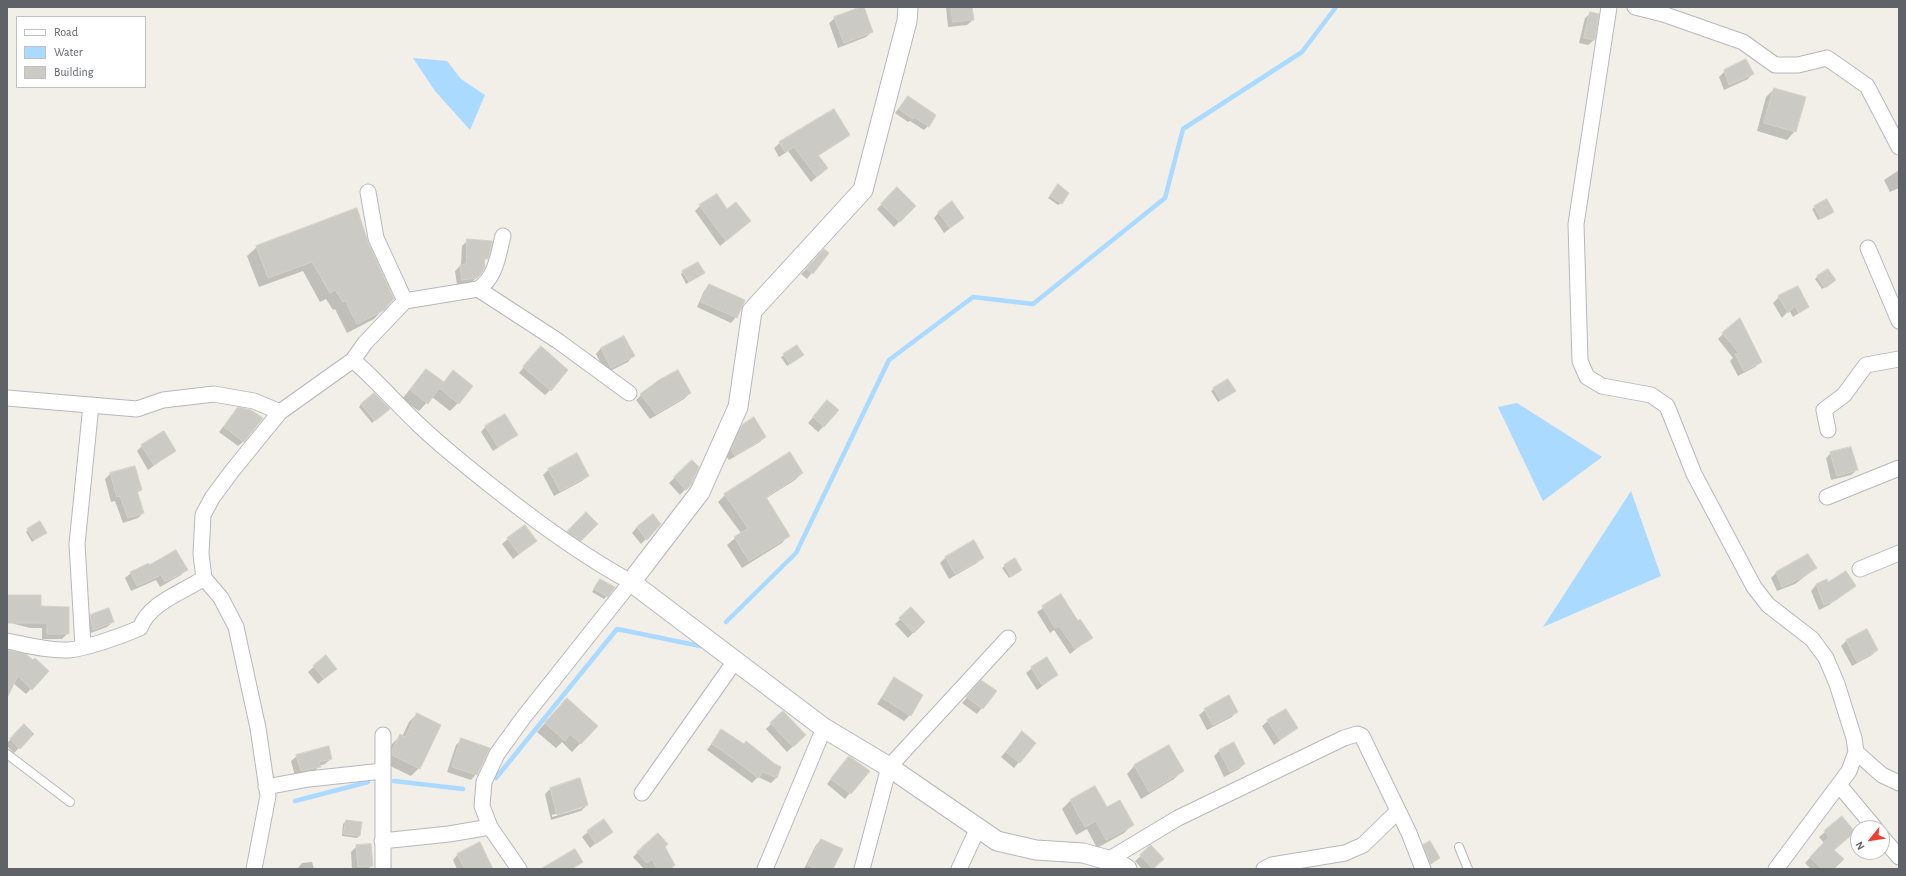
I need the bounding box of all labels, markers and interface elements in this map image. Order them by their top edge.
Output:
legend [16,16,146,88]
text: Road [54,26,78,38]
text: Water [54,46,83,58]
text: Building [54,66,94,78]
north arrow [1850,820,1890,860]
text: N [1853,840,1867,852]

